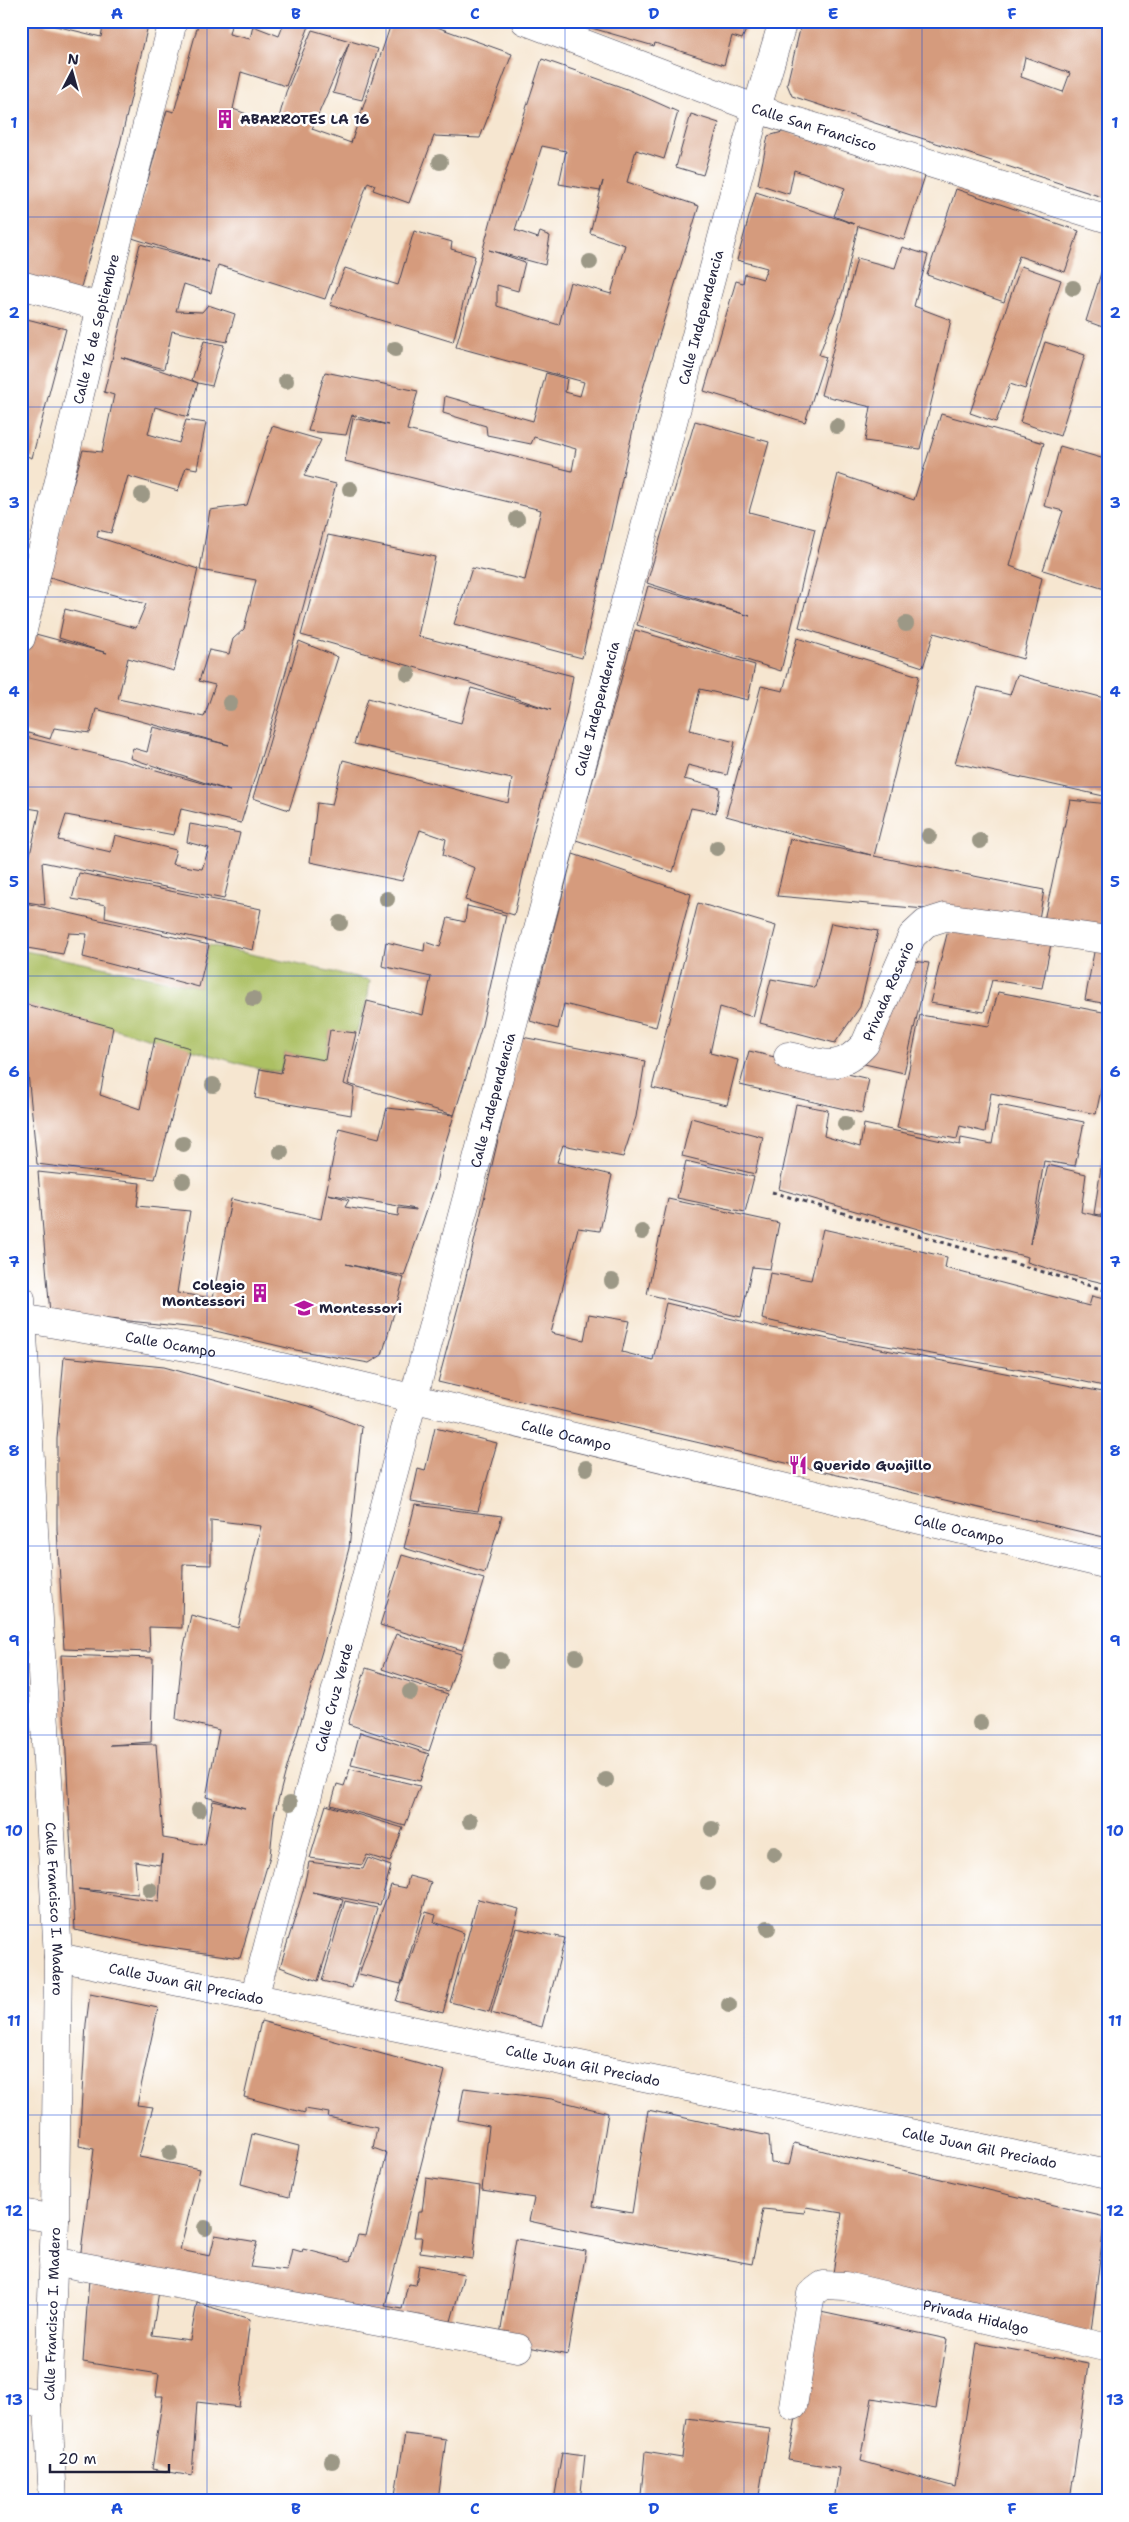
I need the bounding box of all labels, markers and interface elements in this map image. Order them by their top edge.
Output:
text: A [111,3,123,24]
text: B [291,3,301,24]
text: C [470,3,480,24]
text: D [648,3,660,24]
text: E [828,3,838,24]
text: F [1007,3,1017,24]
north arrow [48,48,98,98]
text: N [67,50,80,69]
street label: Calle San Francisco [749,99,879,155]
building icon: ABARROTES LA 16 [214,108,236,130]
place label: ABARROTES LA 16 [240,110,370,128]
text: 1 [10,112,18,133]
text: 1 [1111,112,1119,133]
street label: Calle Independencia [674,248,727,387]
street label: Calle 16 de Septiembre [69,252,123,406]
text: 2 [8,302,20,323]
text: 2 [1109,302,1121,323]
text: 3 [8,492,20,513]
text: 3 [1109,492,1121,513]
street label: Calle Independencia [570,639,623,778]
text: 4 [8,681,20,702]
text: 4 [1109,681,1121,702]
text: 5 [9,871,19,892]
text: 5 [1110,871,1120,892]
street label: Privada Rosario [858,938,918,1044]
street label: Calle Independencia [466,1030,519,1170]
text: 6 [8,1061,20,1082]
text: 6 [1109,1061,1121,1082]
text: 7 [8,1251,20,1272]
text: 7 [1109,1251,1121,1272]
place label: Colegio Montessori [162,1276,245,1310]
building icon: Colegio Montessori [249,1282,271,1304]
school or university icon: Montessori [293,1297,315,1319]
place label: Montessori [319,1299,402,1317]
street label: Calle Ocampo [124,1327,218,1361]
street label: Calle Ocampo [519,1416,613,1455]
text: 8 [8,1440,20,1461]
text: 8 [1109,1440,1121,1461]
restaurant icon: Querido Guajillo [787,1454,809,1476]
place label: Querido Guajillo [813,1456,932,1474]
street label: Calle Ocampo [912,1510,1006,1549]
text: 9 [8,1630,20,1651]
text: 9 [1109,1630,1121,1651]
street label: Calle Cruz Verde [311,1641,357,1754]
text: 10 [5,1820,23,1841]
text: 10 [1106,1820,1124,1841]
street label: Calle Francisco I. Madero [41,1822,67,1996]
street label: Calle Juan Gil Preciado [107,1959,265,2008]
text: 11 [7,2010,21,2031]
text: 11 [1108,2010,1122,2031]
street label: Calle Juan Gil Preciado [504,2041,662,2090]
street label: Calle Juan Gil Preciado [901,2123,1059,2172]
text: 12 [5,2200,23,2221]
text: 12 [1106,2200,1124,2221]
street label: Calle Francisco I. Madero [40,2227,64,2401]
street label: Privada Hidalgo [921,2296,1031,2338]
text: 13 [5,2389,23,2410]
text: 13 [1106,2389,1124,2410]
scale bar [50,2442,169,2474]
text: 20 m [58,2449,97,2469]
text: A [111,2498,123,2519]
text: B [291,2498,301,2519]
text: C [470,2498,480,2519]
text: D [648,2498,660,2519]
text: E [828,2498,838,2519]
text: F [1007,2498,1017,2519]

